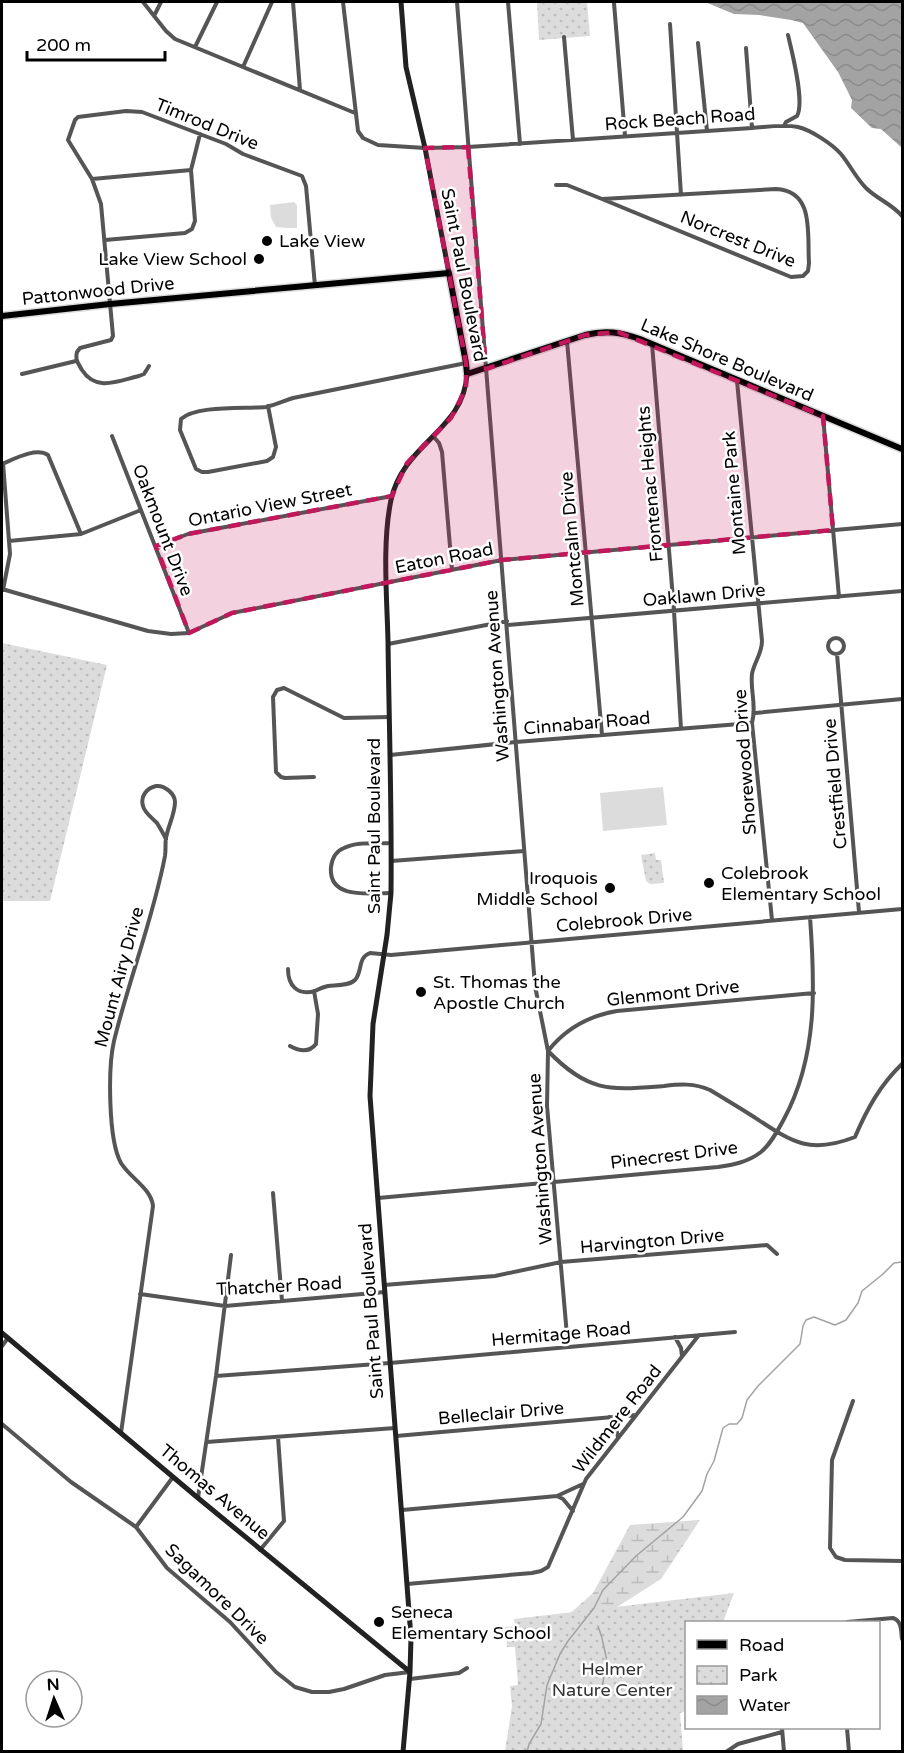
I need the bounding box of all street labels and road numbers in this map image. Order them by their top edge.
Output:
street label: Timrod Drive [152,93,262,155]
street label: Rock Beach Road [604,103,756,135]
street label: Saint Paul Boulevard [436,186,492,364]
street label: Norcrest Drive [677,206,799,272]
street label: Pattonwood Drive [21,272,175,310]
street label: Lake Shore Boulevard [637,314,817,406]
street label: Frontenac Heights [632,405,668,563]
street label: Montaine Park [718,430,750,556]
street label: Oakmount Drive [128,461,198,599]
street label: Montcalm Drive [555,471,589,607]
street label: Ontario View Street [186,478,354,532]
street label: Eaton Road [393,538,495,578]
street label: Oaklawn Drive [642,579,766,611]
street label: Washington Avenue [480,590,514,762]
street label: Shorewood Drive [729,688,761,836]
street label: Cinnabar Road [523,706,651,740]
street label: Crestfield Drive [818,718,852,850]
street label: Saint Paul Boulevard [363,738,385,914]
street label: Colebrook Drive [555,903,693,937]
street label: Mount Airy Drive [90,904,148,1050]
street label: Glenmont Drive [606,975,740,1011]
street label: Washington Avenue [523,1073,557,1245]
street label: Pinecrest Drive [609,1136,739,1174]
street label: Saint Paul Boulevard [354,1222,388,1400]
street label: Harvington Drive [579,1224,725,1258]
street label: Thatcher Road [215,1272,343,1300]
street label: Hermitage Road [490,1317,632,1351]
street label: Wildmere Road [568,1360,666,1478]
street label: Belleclair Drive [437,1397,565,1429]
street label: Thomas Avenue [155,1439,275,1545]
street label: Sagamore Drive [160,1539,274,1649]

